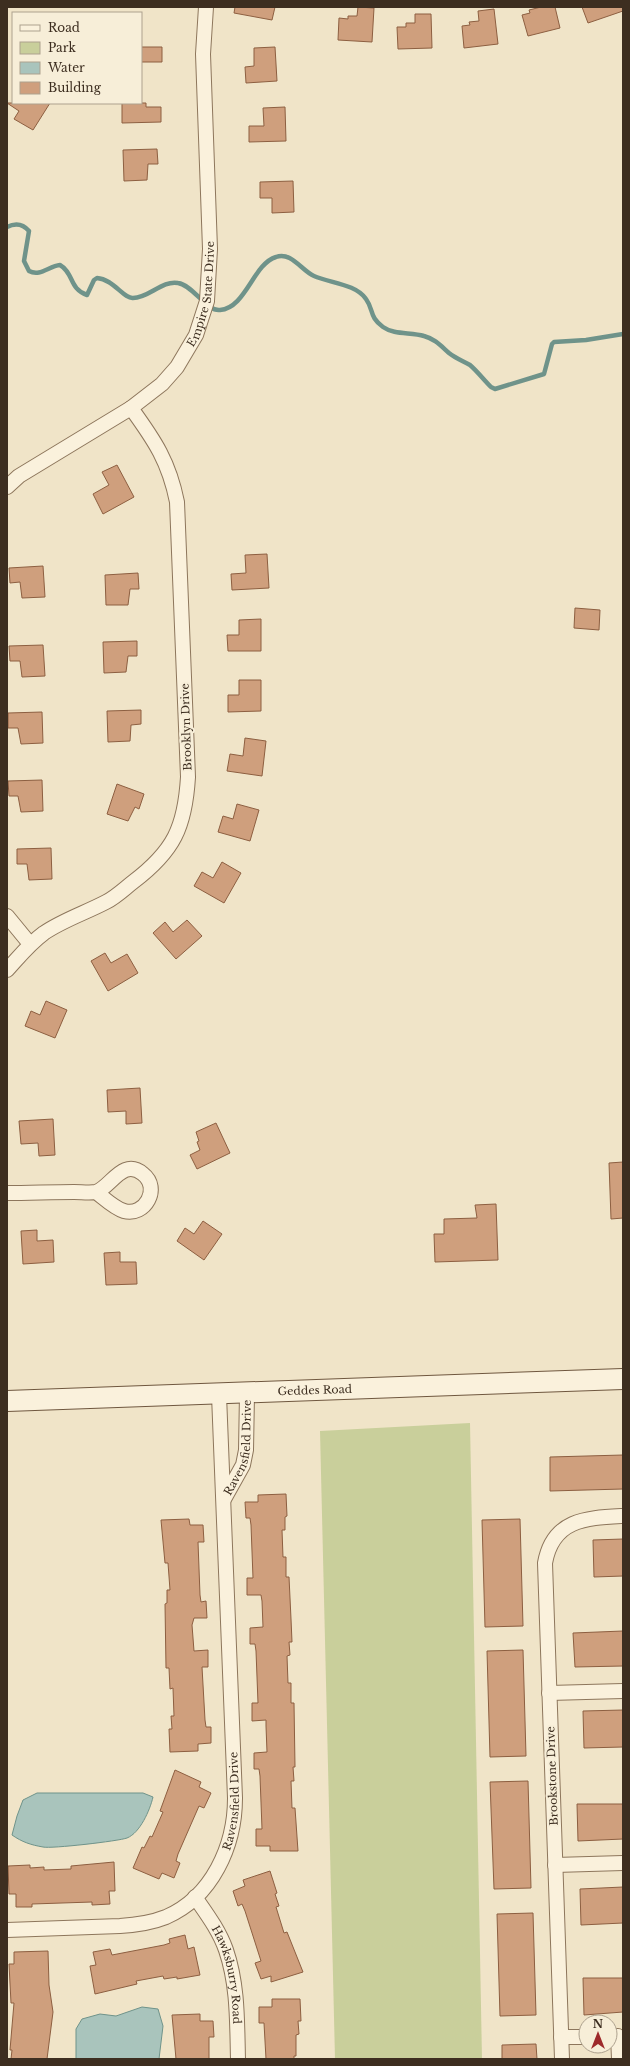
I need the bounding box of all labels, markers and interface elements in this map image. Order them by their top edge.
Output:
legend [12,12,142,104]
text: Road [48,20,80,35]
text: Park [48,40,76,55]
text: Water [47,60,85,75]
text: Building [48,80,102,95]
street label: Empire State Drive [184,241,217,349]
street label: Brooklyn Drive [177,683,195,771]
street label: Geddes Road [277,1382,353,1398]
street label: Ravensfield Drive [221,1400,254,1498]
street label: Brookstone Drive [543,1726,561,1826]
street label: Ravensfield Drive [219,1752,242,1852]
street label: Hawksburry Road [209,1923,244,2025]
north arrow [578,2014,618,2054]
text: N [593,2017,604,2031]

